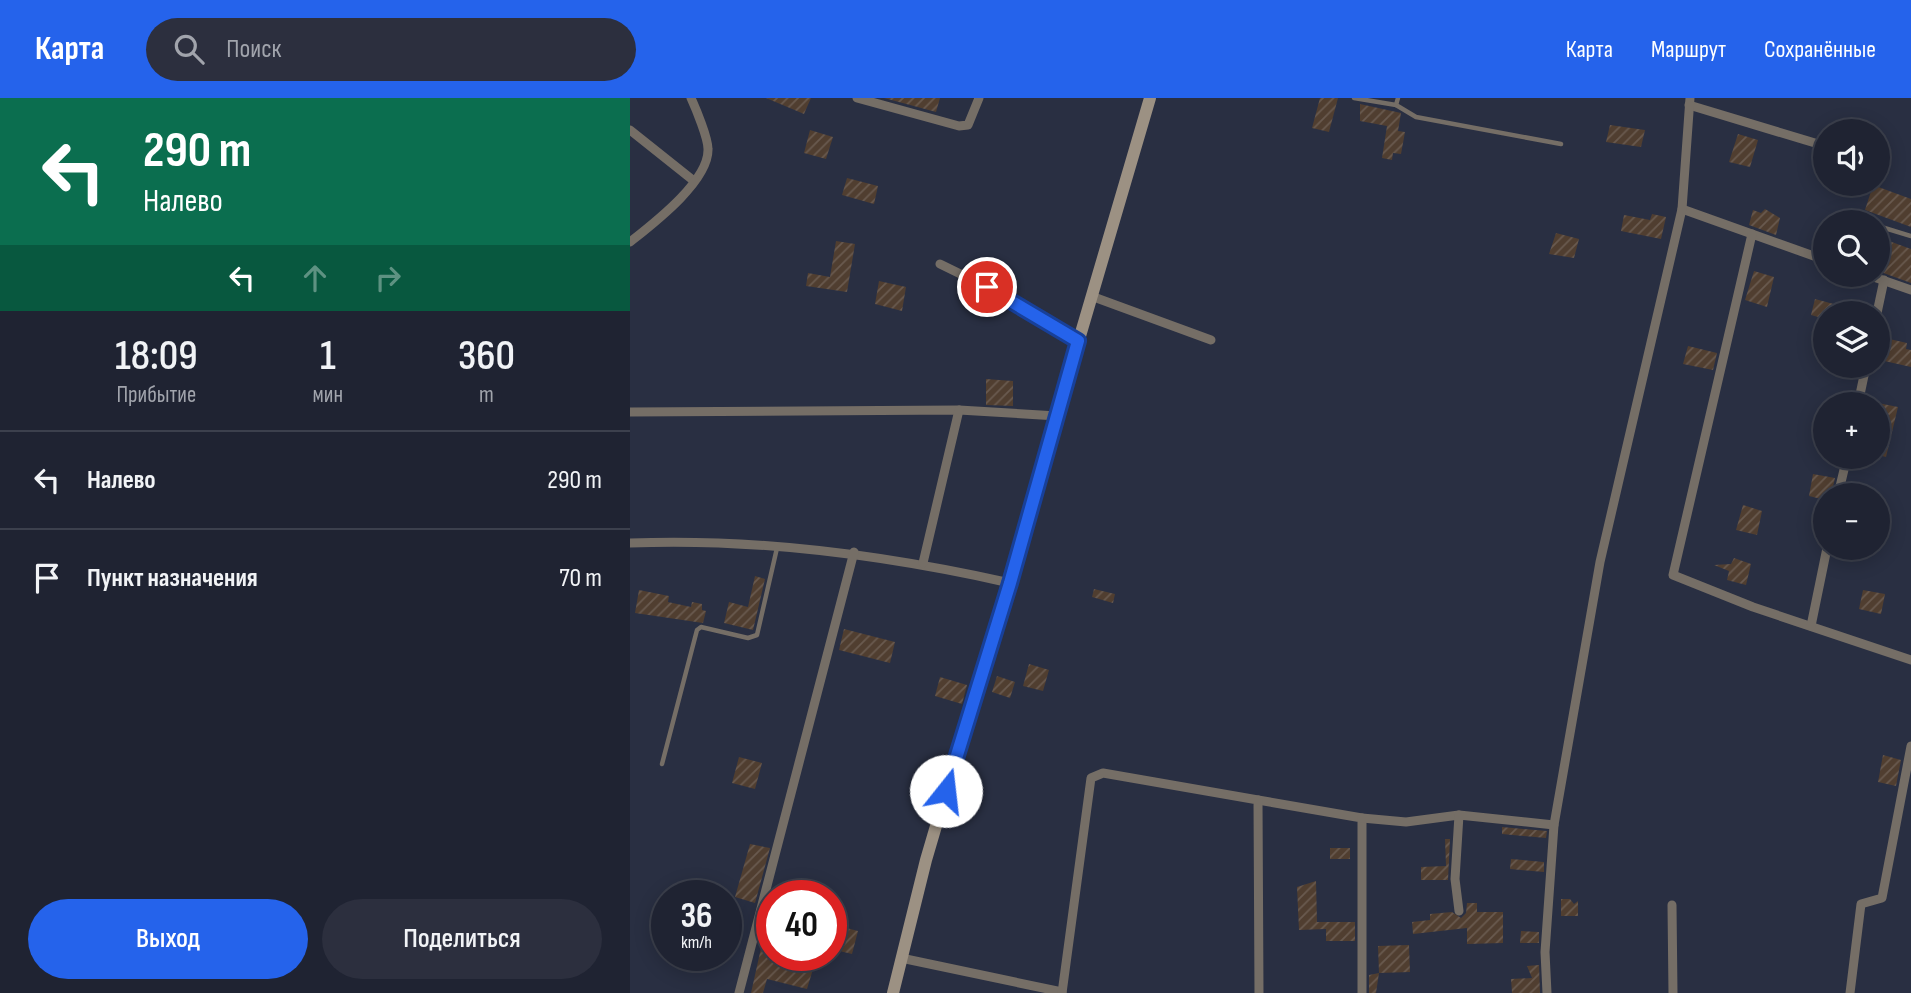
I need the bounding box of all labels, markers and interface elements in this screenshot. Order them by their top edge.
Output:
search box [146,18,636,81]
text: Карта [35,29,104,69]
icon: search [170,30,208,68]
text: Поиск [226,34,281,65]
text: Карта [1566,35,1613,64]
text: Маршрут [1651,35,1726,64]
text: Сохранённые [1764,35,1876,64]
map controls [1813,119,1890,560]
button: sound [1813,119,1890,196]
text: 290 m [143,122,251,181]
icon: left [28,126,119,217]
text: Налево [143,182,223,221]
button: search [1813,210,1890,287]
pin [957,257,1017,317]
icon: left [223,259,261,297]
icon: ahead [296,259,334,297]
icon: right [369,259,407,297]
icon: arrive [968,268,1006,306]
button: layers [1813,301,1890,378]
text: 18:09 [115,331,198,382]
text: 1 [320,331,336,382]
text: 360 [458,331,515,382]
text: Прибытие [116,381,196,409]
text: мин [313,381,343,409]
text: m [479,381,494,409]
button: + [1813,392,1890,469]
icon: left [28,461,66,499]
text: Налево [87,465,156,496]
text: 290 m [547,465,602,496]
button: − [1813,483,1890,560]
icon: arrive [28,559,66,597]
text: Пункт назначения [87,563,258,594]
text: 70 m [559,563,602,594]
position arrow [909,754,983,828]
speed limit sign: 40 [756,880,847,971]
text: 36 [680,895,713,938]
button: Выход [28,899,308,979]
button: Поделиться [322,899,602,979]
text: km/h [681,932,712,953]

